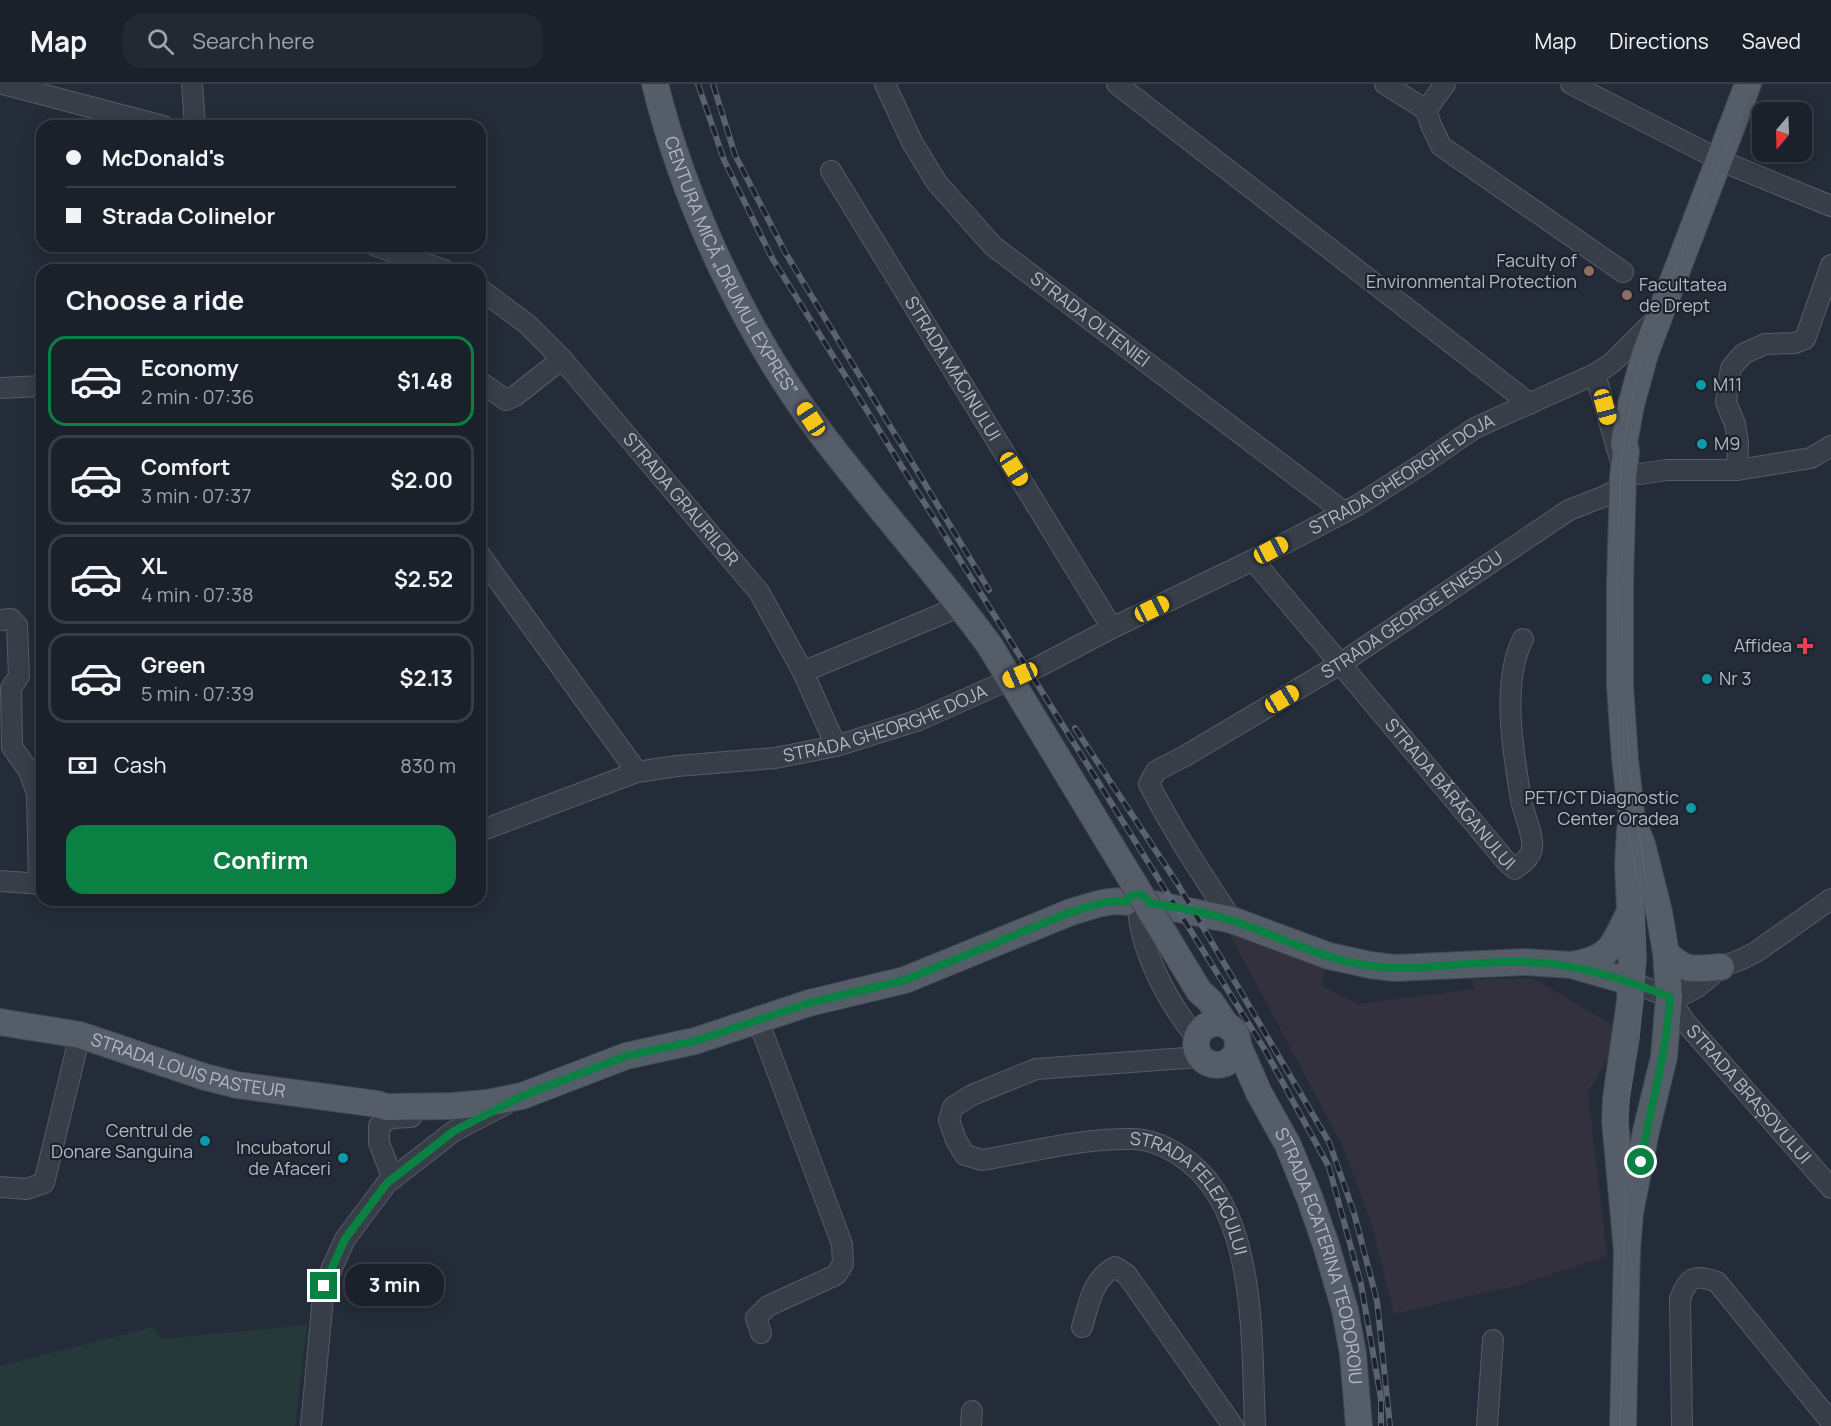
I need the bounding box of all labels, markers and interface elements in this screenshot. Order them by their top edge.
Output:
search box [123,14,543,68]
text: Map [30,22,87,60]
icon: search [144,25,177,58]
text: Search here [192,26,315,56]
text: Map [1535,27,1576,55]
text: Directions [1609,27,1709,55]
text: Saved [1742,27,1801,55]
north arrow [1752,102,1812,162]
map controls [1752,102,1812,162]
street label: CENTURA MICĂ „DRUMUL EXPRES” [659,133,804,400]
text: McDonald's [102,143,225,173]
text: Strada Colinelor [102,201,275,231]
place label: Faculty of Environmental Protection [1366,248,1578,293]
marker: Faculty of Environmental Protection [1582,264,1596,278]
street label: STRADA OLTENIEI [1026,266,1155,372]
place label: Facultatea de Drept [1639,272,1727,317]
text: Choose a ride [66,281,244,318]
marker: Facultatea de Drept [1620,288,1634,302]
street label: STRADA MĂCINULUI [900,291,1007,445]
text: Economy [141,353,239,383]
icon: car [69,354,123,408]
text: $1.48 [397,366,453,396]
place label: M11 [1713,372,1742,396]
marker: M11 [1694,378,1708,392]
text: 2 min · 07:36 [141,383,254,410]
car [1592,387,1618,427]
car [794,399,828,439]
street label: STRADA GHEORGHE DOJA [1304,408,1499,540]
street label: STRADA GRAURILOR [618,427,745,571]
place label: M9 [1714,431,1740,455]
marker: M9 [1695,437,1709,451]
car [997,449,1031,489]
text: Comfort [141,452,230,482]
icon: car [69,453,123,507]
text: $2.00 [390,465,453,495]
text: 3 min · 07:37 [141,482,251,509]
car [1251,534,1291,566]
street label: STRADA GEORGE ENESCU [1316,545,1507,684]
text: XL [141,551,167,581]
icon: car [69,552,123,606]
text: $2.52 [394,564,453,594]
text: 4 min · 07:38 [141,581,254,608]
car [1132,593,1172,625]
place label: Affidea [1734,633,1792,657]
marker: Affidea [1796,637,1814,655]
text: Green [141,650,206,680]
icon: car [69,651,123,705]
car [1000,659,1040,691]
text: $2.13 [400,663,453,693]
place label: Nr 3 [1719,666,1751,690]
marker: Nr 3 [1700,672,1714,686]
street label: STRADA GHEORGHE DOJA [781,678,991,767]
text: 5 min · 07:39 [141,680,254,707]
car [1262,682,1302,716]
street label: STRADA BĂRĂGANULUI [1380,713,1521,875]
icon: cash [66,749,99,782]
text: Cash [114,750,167,780]
text: 830 m [400,752,456,779]
place label: PET/CT Diagnostic Center Oradea [1525,785,1679,830]
marker: PET/CT Diagnostic Center Oradea [1684,801,1698,815]
button: Confirm [66,825,456,894]
street label: STRADA BRAȘOVULUI [1682,1019,1817,1168]
street label: STRADA LOUIS PASTEUR [88,1026,287,1103]
place label: Centrul de Donare Sanguina [51,1118,193,1163]
street label: STRADA ECATERINA TEODOROIU [1270,1123,1368,1385]
street label: STRADA FELEACULUI [1129,1126,1253,1257]
marker: Centrul de Donare Sanguina [198,1134,212,1148]
place label: Incubatorul de Afaceri [236,1135,331,1180]
route start [1627,1148,1654,1175]
marker: Incubatorul de Afaceri [336,1151,350,1165]
callout: 3 min [345,1265,444,1307]
text: 3 min [369,1271,420,1298]
route end [310,1272,337,1299]

